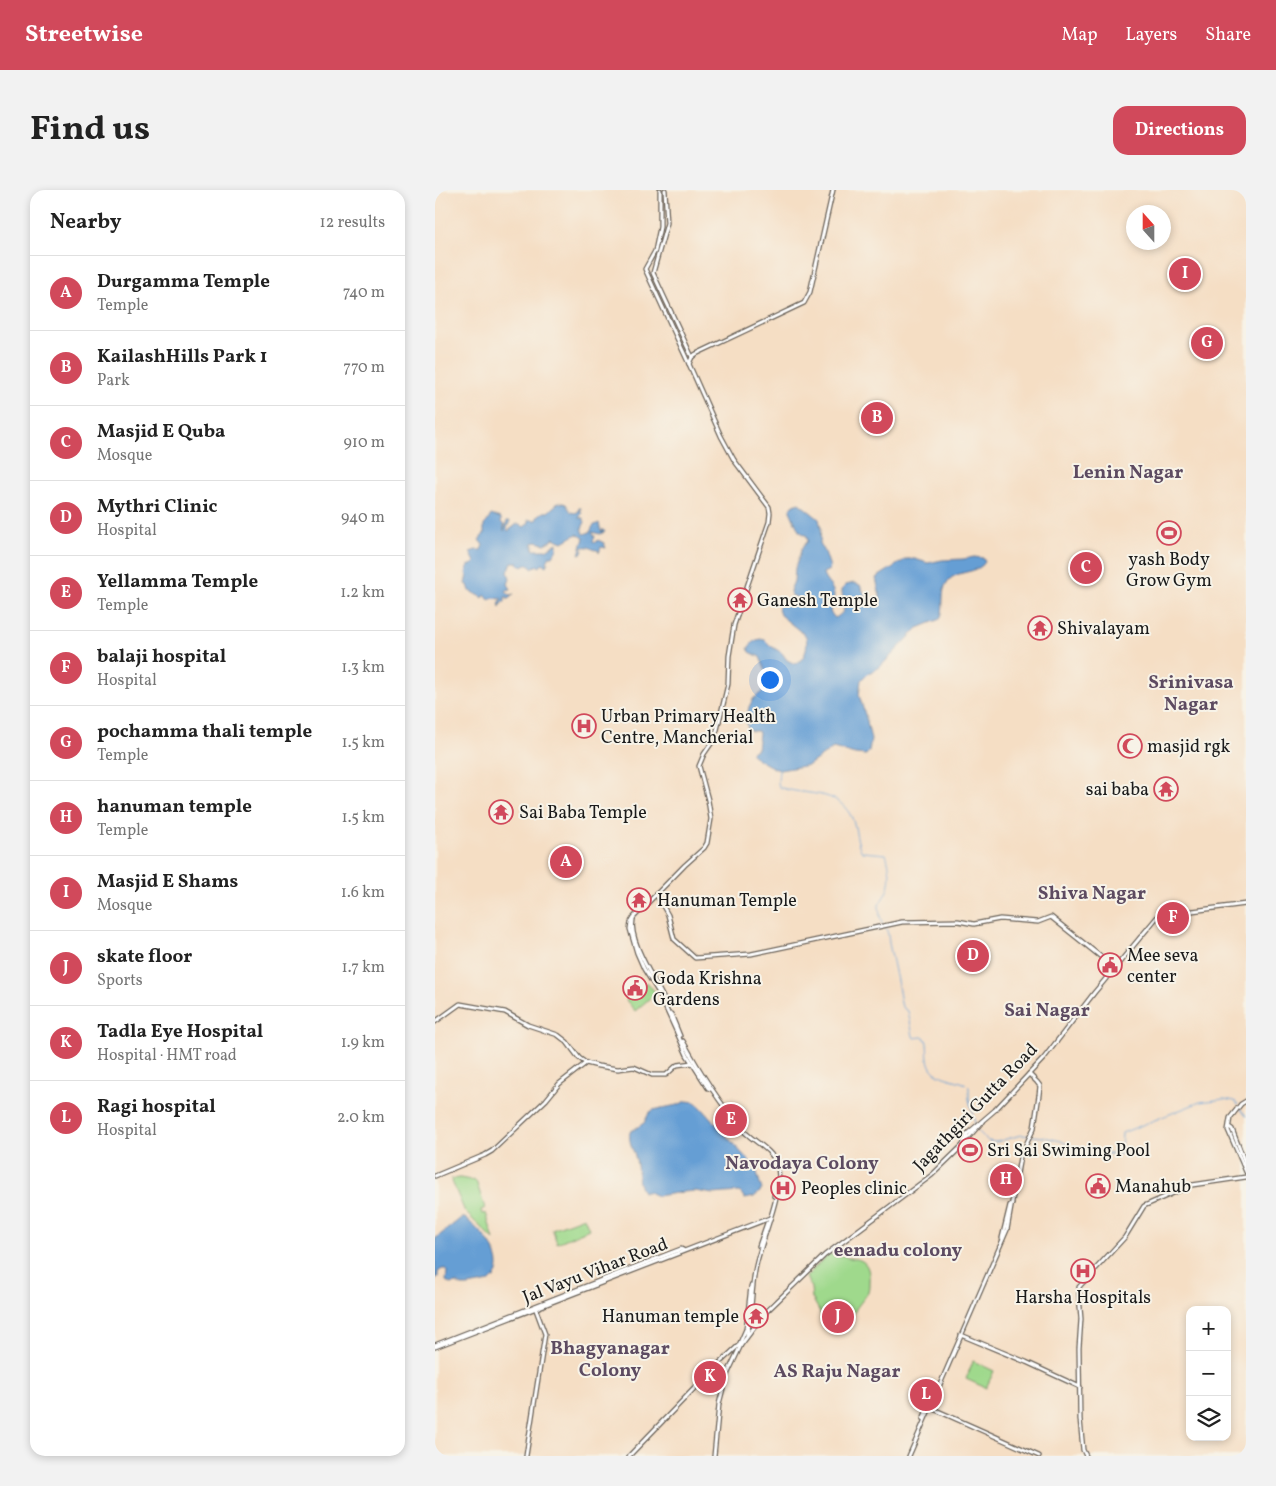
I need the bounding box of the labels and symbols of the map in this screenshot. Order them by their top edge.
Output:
north arrow [1126,205,1171,250]
pin: I [1169,255,1201,293]
pin: G [1191,324,1223,362]
pin: B [861,399,893,437]
district label: Lenin Nagar [1073,460,1183,486]
sports icon: yash Body Grow Gym [1156,520,1182,546]
place label: yash Body Grow Gym [1126,548,1212,594]
pin: C [1070,549,1102,587]
temple icon: Ganesh Temple [727,587,753,613]
place label: Ganesh Temple [757,589,878,614]
temple icon: Shivalayam [1027,615,1053,641]
place label: Shivalayam [1057,617,1150,642]
your location [757,667,783,693]
district label: Srinivasa Nagar [1148,670,1234,718]
place label: Urban Primary Health Centre, Mancherial [601,705,776,751]
hospital icon: Urban Primary Health Centre, Mancherial [571,713,597,739]
mosque icon: masjid rgk [1117,733,1143,759]
place label: masjid rgk [1147,735,1231,760]
temple icon: sai baba [1153,776,1179,802]
place label: sai baba [1086,778,1149,803]
temple icon: Sai Baba Temple [488,799,514,825]
place label: Sai Baba Temple [519,801,647,826]
pin: A [550,843,582,881]
district label: Shiva Nagar [1038,881,1146,907]
temple icon: Hanuman Temple [626,887,652,913]
place label: Hanuman Temple [657,889,797,914]
pin: F [1157,899,1189,937]
pin: D [957,937,989,975]
place label: Mee seva center [1127,944,1199,990]
public building icon: Mee seva center [1097,952,1123,978]
place label: Goda Krishna Gardens [653,967,762,1013]
public building icon: Goda Krishna Gardens [622,975,648,1001]
district label: Sai Nagar [1004,998,1090,1024]
street label: Jagathgiri Gutta Road [908,1038,1044,1178]
pin: E [715,1101,747,1139]
sports icon: Sri Sai Swiming Pool [957,1137,983,1163]
place label: Sri Sai Swiming Pool [987,1139,1150,1164]
district label: Navodaya Colony [725,1151,879,1177]
pin: H [990,1161,1022,1199]
public building icon: Manahub [1085,1173,1111,1199]
hospital icon: Peoples clinic [770,1175,796,1201]
place label: Manahub [1115,1175,1191,1200]
place label: Peoples clinic [801,1177,907,1202]
street label: Jal Vayu Vihar Road [519,1232,672,1311]
district label: eenadu colony [834,1238,963,1264]
hospital icon: Harsha Hospitals [1070,1258,1096,1284]
place label: Harsha Hospitals [1015,1286,1151,1311]
pin: J [822,1298,854,1336]
temple icon: Hanuman temple [743,1303,769,1329]
place label: Hanuman temple [602,1305,739,1330]
district label: Bhagyanagar Colony [550,1336,670,1384]
pin: K [694,1358,726,1396]
district label: AS Raju Nagar [774,1359,900,1385]
pin: L [910,1376,942,1414]

